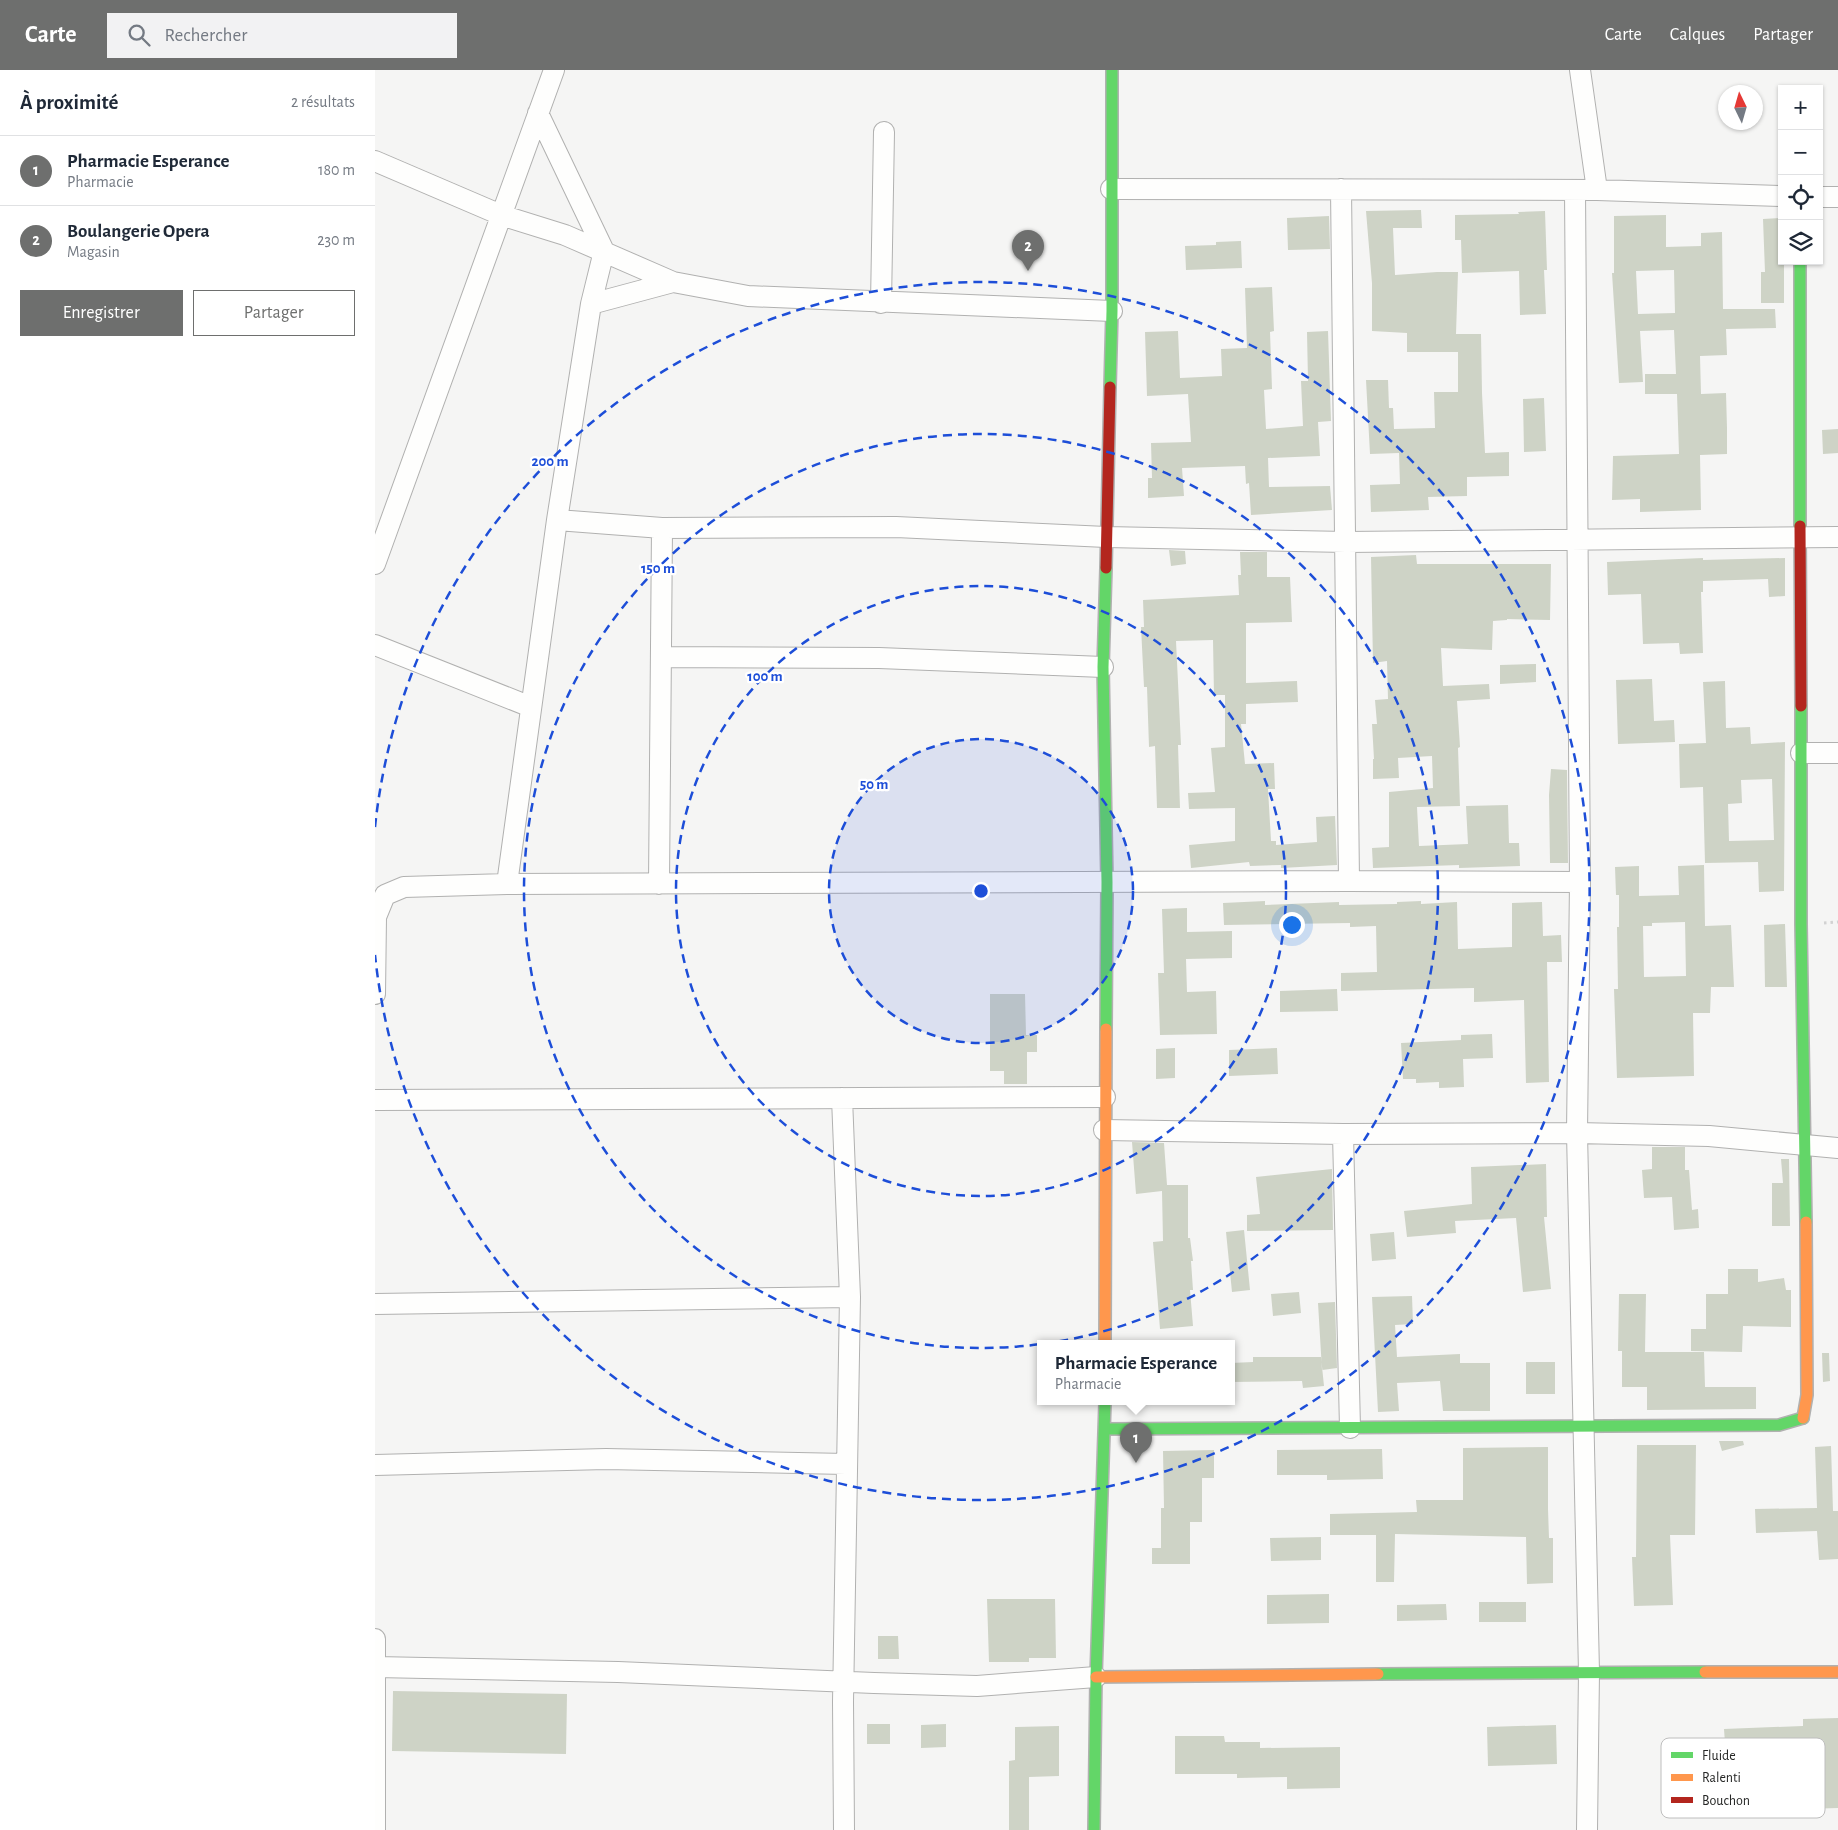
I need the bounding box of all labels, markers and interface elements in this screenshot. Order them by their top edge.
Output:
search box [107,13,457,58]
icon: search [125,21,153,49]
text: Carte [25,23,77,47]
text: Rechercher [165,26,247,45]
text: Carte [1605,26,1642,44]
text: Calques [1670,26,1725,44]
text: Partager [1753,26,1813,44]
north arrow [1718,85,1763,130]
map controls [1778,85,1823,265]
button: + [1778,85,1823,130]
text: À proximité [20,92,118,113]
text: 2 résultats [291,94,355,110]
button: − [1778,130,1823,175]
text: Pharmacie Esperance [67,152,229,171]
text: 1 [33,162,39,178]
text: 180 m [318,162,355,178]
text: Pharmacie [67,174,134,190]
button: locate [1778,175,1823,220]
button: layers [1778,220,1823,265]
text: Boulangerie Opera [67,222,210,241]
pin: 2 [1012,230,1044,271]
text: 2 [32,232,40,248]
text: 230 m [317,232,355,248]
text: Magasin [67,244,120,260]
button: Enregistrer [20,290,183,336]
button: Partager [193,290,355,336]
text: 200 m [531,454,569,469]
text: 150 m [641,561,675,576]
text: 100 m [747,669,783,684]
text: 50 m [860,777,888,792]
centre of rings [972,882,990,900]
your location [1279,912,1305,938]
popup [1037,1340,1235,1405]
text: Pharmacie Esperance [1055,1354,1217,1373]
text: Pharmacie [1055,1376,1121,1392]
pin: 1 [1120,1422,1152,1463]
legend [1661,1738,1825,1818]
text: Fluide [1702,1749,1736,1763]
text: Ralenti [1702,1771,1741,1785]
text: Bouchon [1702,1794,1750,1808]

